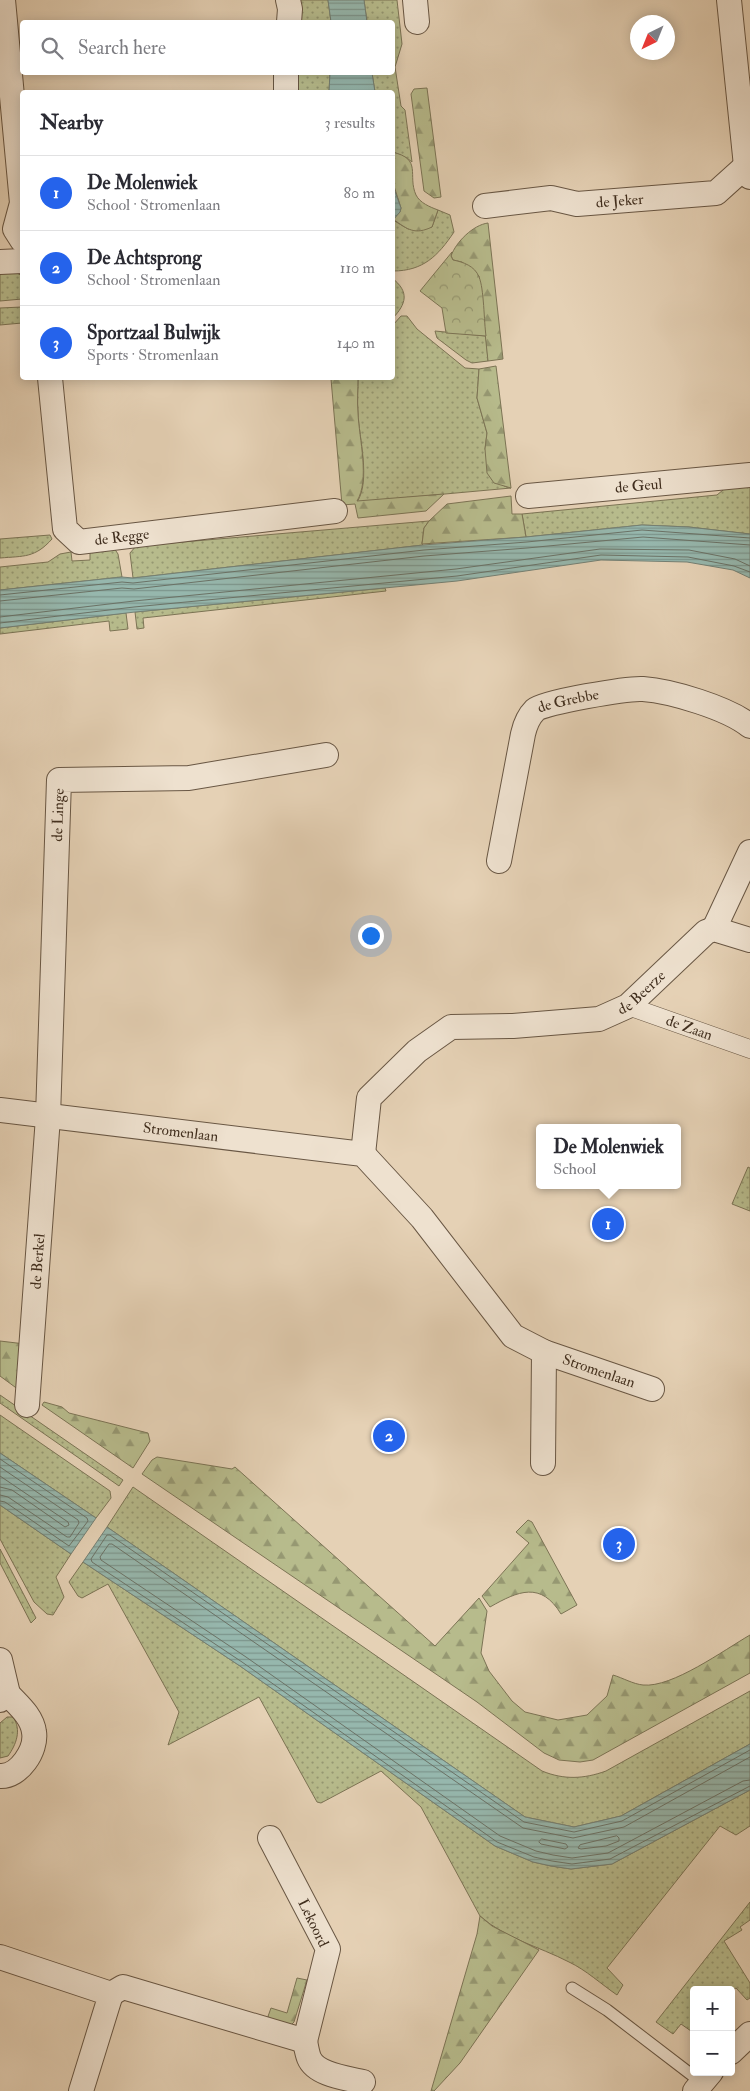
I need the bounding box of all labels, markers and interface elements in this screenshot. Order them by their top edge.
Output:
north arrow [630,15,675,60]
search box [20,20,395,75]
icon: search [38,34,66,62]
text: Search here [78,36,166,60]
text: Nearby [40,109,103,136]
text: 3 results [324,113,375,133]
text: De Molenwiek [87,171,198,195]
text: 1 [53,183,59,203]
text: 80 m [344,183,375,203]
street label: de Jeker [595,189,645,212]
text: School · Stromenlaan [87,195,221,215]
text: De Achtsprong [87,246,202,270]
text: 2 [52,258,60,278]
text: 110 m [340,258,375,278]
text: School · Stromenlaan [87,270,221,290]
text: Sportzaal Bulwijk [87,321,220,345]
text: 3 [53,333,59,353]
text: 140 m [337,333,375,353]
text: Sports · Stromenlaan [87,345,219,365]
street label: de Geul [614,474,663,497]
street label: de Regge [93,524,150,550]
street label: de Grebbe [535,685,600,717]
street label: de Linge [47,788,68,842]
your location [358,923,384,949]
street label: de Beerze [615,966,669,1019]
street label: de Zaan [663,1011,715,1045]
street label: Stromenlaan [142,1118,220,1146]
popup [536,1124,681,1189]
text: De Molenwiek [553,1135,664,1159]
text: School [553,1159,596,1179]
pin: 1 [592,1205,624,1243]
street label: de Berkel [26,1233,49,1290]
street label: Stromenlaan [560,1350,638,1392]
pin: 2 [373,1417,405,1455]
pin: 3 [603,1525,635,1563]
street label: Lekoord [293,1896,333,1951]
map controls [690,1986,735,2076]
button: + [690,1986,735,2031]
button: − [690,2031,735,2076]

